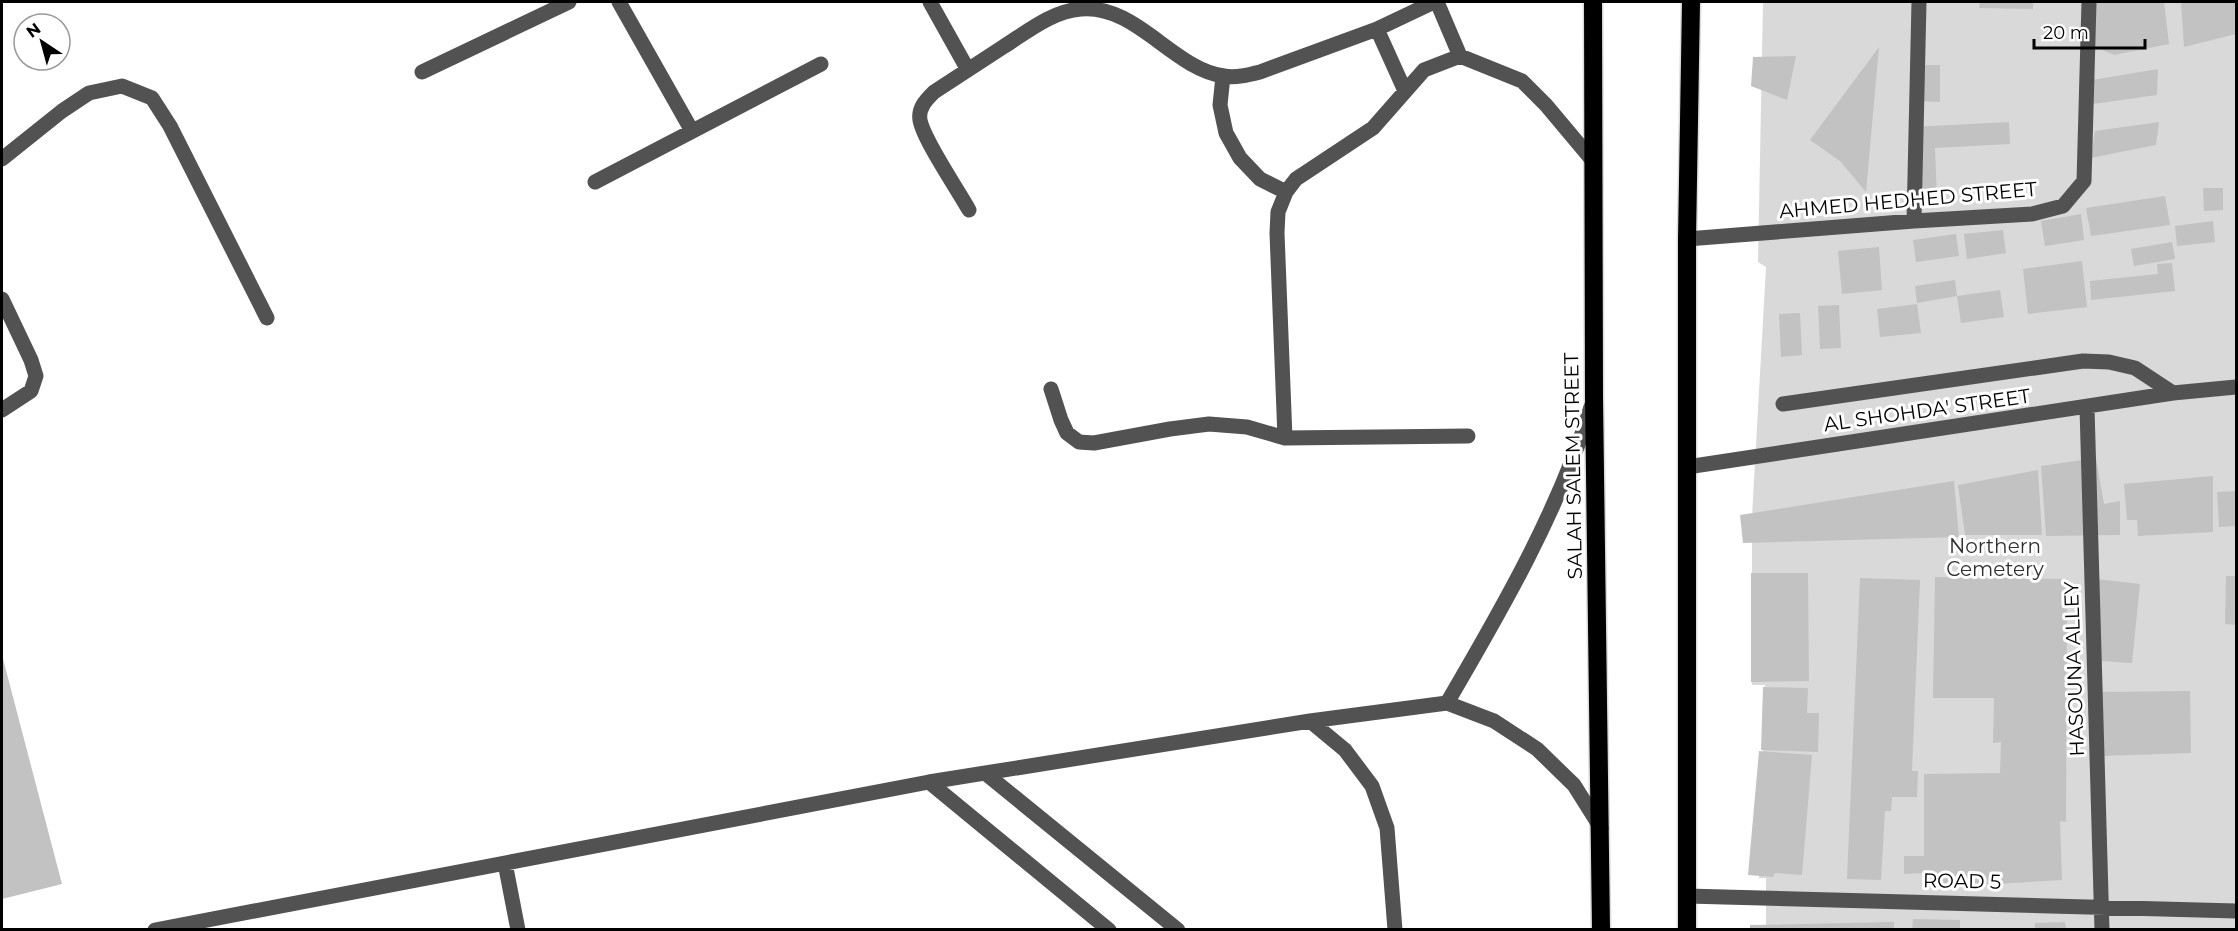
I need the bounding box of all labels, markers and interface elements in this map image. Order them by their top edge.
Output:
north arrow [12,12,72,72]
scale bar [2034,12,2145,50]
text: N [23,19,44,42]
text: 20 m [2043,22,2089,44]
street label: AHMED HEDHED STREET [1778,177,2038,223]
street label: SALAH SALEM STREET [1559,352,1587,580]
street label: AL SHOHDA' STREET [1822,384,2032,436]
park label: Northern Cemetery [1946,534,2044,581]
street label: HASOUNA ALLEY [2059,581,2089,757]
street label: ROAD 5 [1923,868,2001,894]

